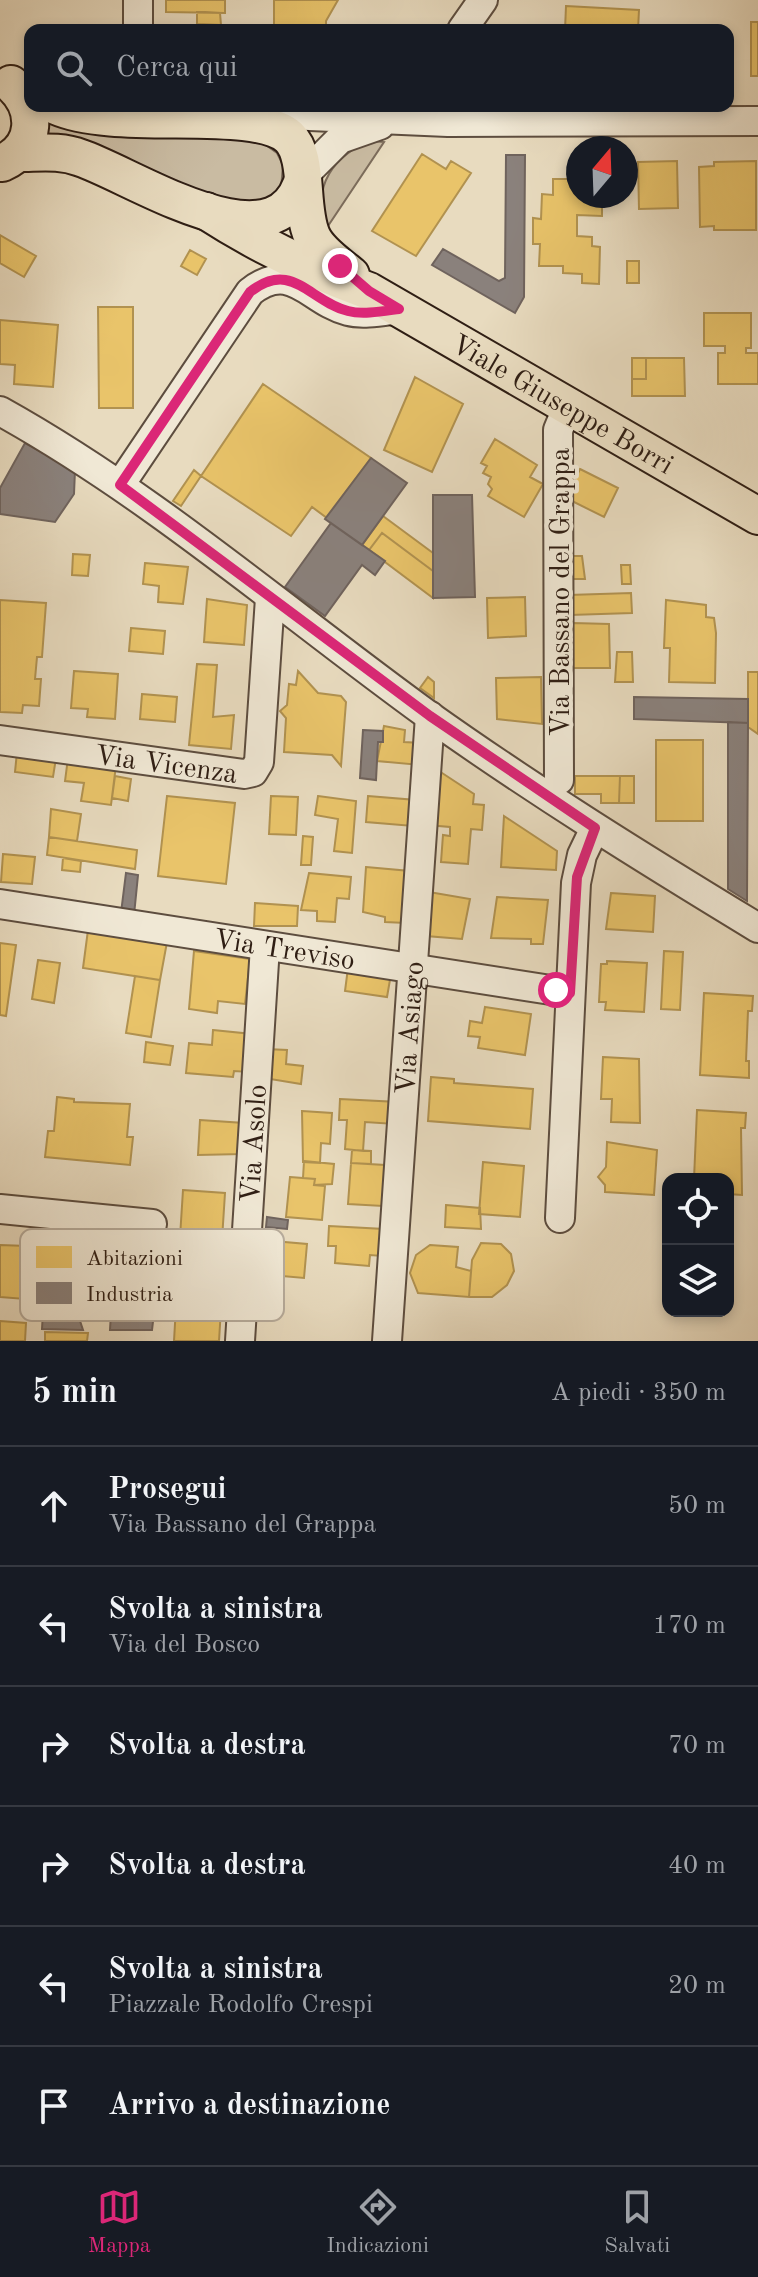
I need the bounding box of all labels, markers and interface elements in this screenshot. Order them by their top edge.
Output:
search box [24,24,734,112]
icon: search [52,46,96,90]
text: Cerca qui [116,53,238,83]
north arrow [566,136,638,208]
route end [322,248,358,284]
street label: Viale Giuseppe Borri [446,331,677,481]
street label: Via Bassano del Grappa [548,447,576,736]
street label: Via Vicenza [93,742,239,790]
street label: Via Treviso [212,927,357,976]
street label: Via Asiago [393,960,430,1096]
route start [538,972,574,1008]
street label: Via Asolo [238,1084,273,1204]
map controls [662,1173,734,1317]
button: locate [662,1173,734,1245]
legend [20,1229,284,1321]
button: layers [662,1245,734,1317]
text: Abitazioni [86,1248,183,1270]
text: Industria [86,1284,173,1306]
text: 5 min [32,1376,117,1410]
text: A piedi · 350 m [551,1380,726,1406]
text: Prosegui [108,1475,226,1505]
icon: ahead [32,1484,76,1528]
text: 50 m [668,1493,726,1519]
text: Via Bassano del Grappa [108,1512,376,1538]
text: Svolta a sinistra [108,1595,323,1625]
icon: left [32,1604,76,1648]
text: 170 m [653,1613,726,1639]
text: Via del Bosco [108,1632,260,1658]
icon: right [32,1724,76,1768]
text: Svolta a destra [108,1731,306,1761]
text: 70 m [668,1733,726,1759]
icon: right [32,1844,76,1888]
text: Svolta a destra [108,1851,306,1881]
text: 40 m [668,1853,726,1879]
text: Svolta a sinistra [108,1955,323,1985]
icon: left [32,1964,76,2008]
text: 20 m [668,1973,726,1999]
text: Piazzale Rodolfo Crespi [108,1992,373,2018]
icon: arrive [32,2084,76,2128]
text: Arrivo a destinazione [108,2091,390,2121]
tab: Mappa [88,2185,151,2260]
tab: Indicazioni [326,2185,429,2260]
tab: Salvati [604,2185,670,2260]

